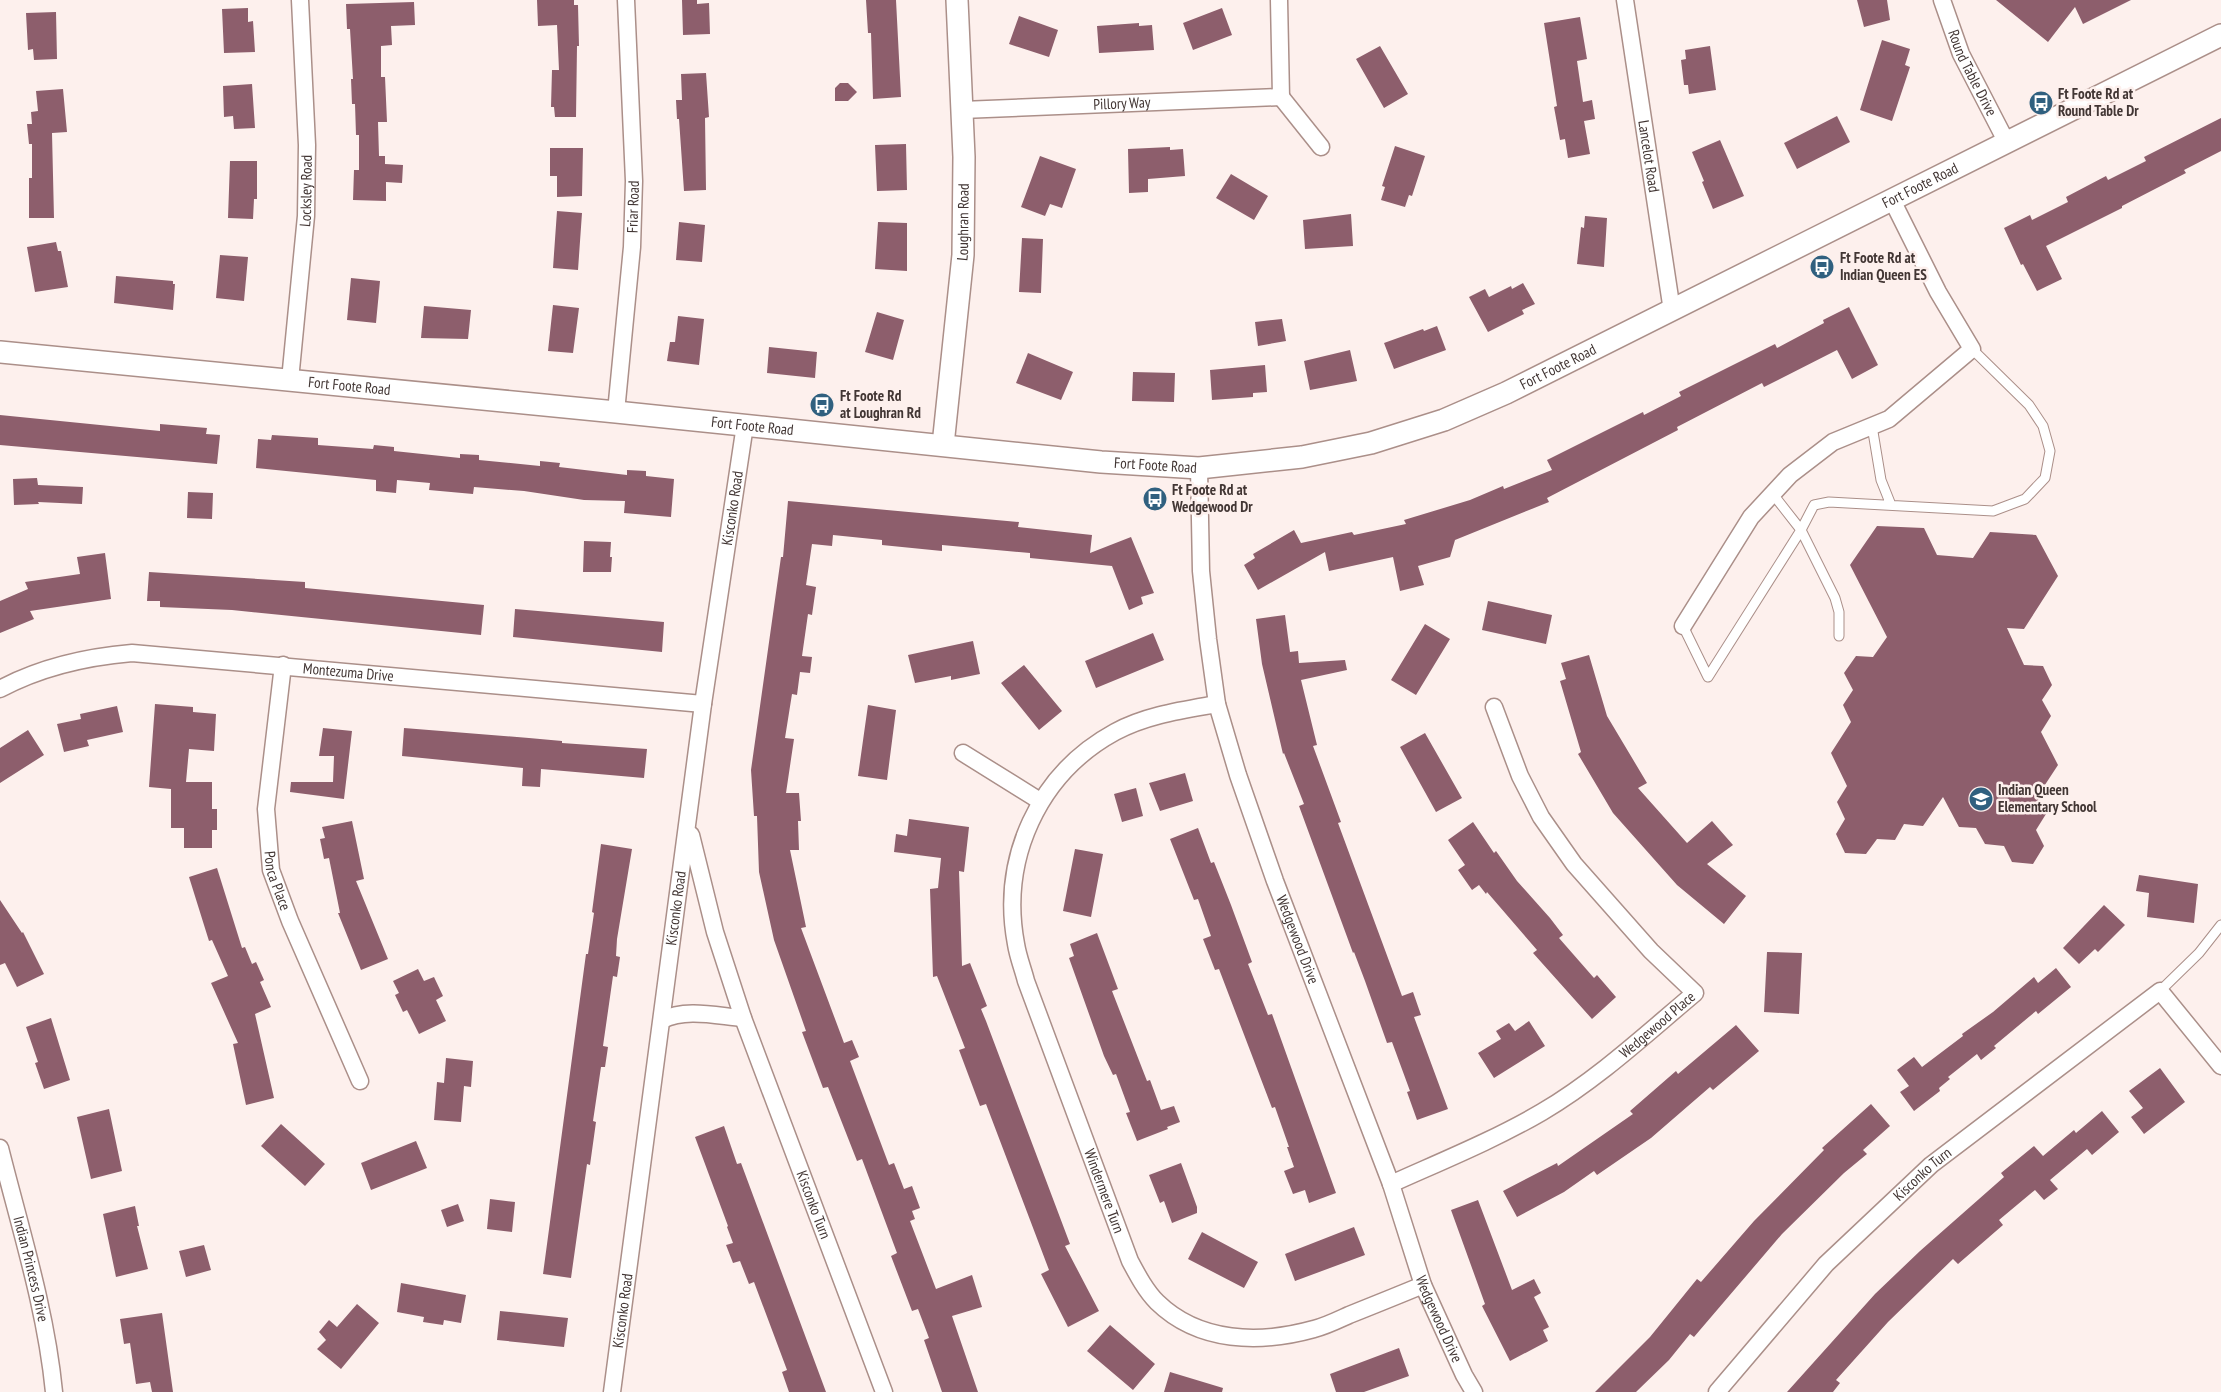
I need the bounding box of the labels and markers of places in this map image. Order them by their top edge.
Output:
place label: Ft Foote Rd at Round Table Dr [2058,84,2139,120]
bus stop icon: Ft Foote Rd at Round Table Dr [2028,90,2054,116]
place label: Ft Foote Rd at Indian Queen ES [1840,248,1927,284]
bus stop icon: Ft Foote Rd at Indian Queen ES [1809,254,1835,280]
place label: Ft Foote Rd at Loughran Rd [840,386,921,422]
bus stop icon: Ft Foote Rd at Loughran Rd [809,392,835,418]
place label: Ft Foote Rd at Wedgewood Dr [1171,480,1253,516]
bus stop icon: Ft Foote Rd at Wedgewood Dr [1142,486,1168,512]
place label: Indian Queen Elementary School [1998,780,2097,816]
school or university icon: Indian Queen Elementary School [1968,786,1994,812]

